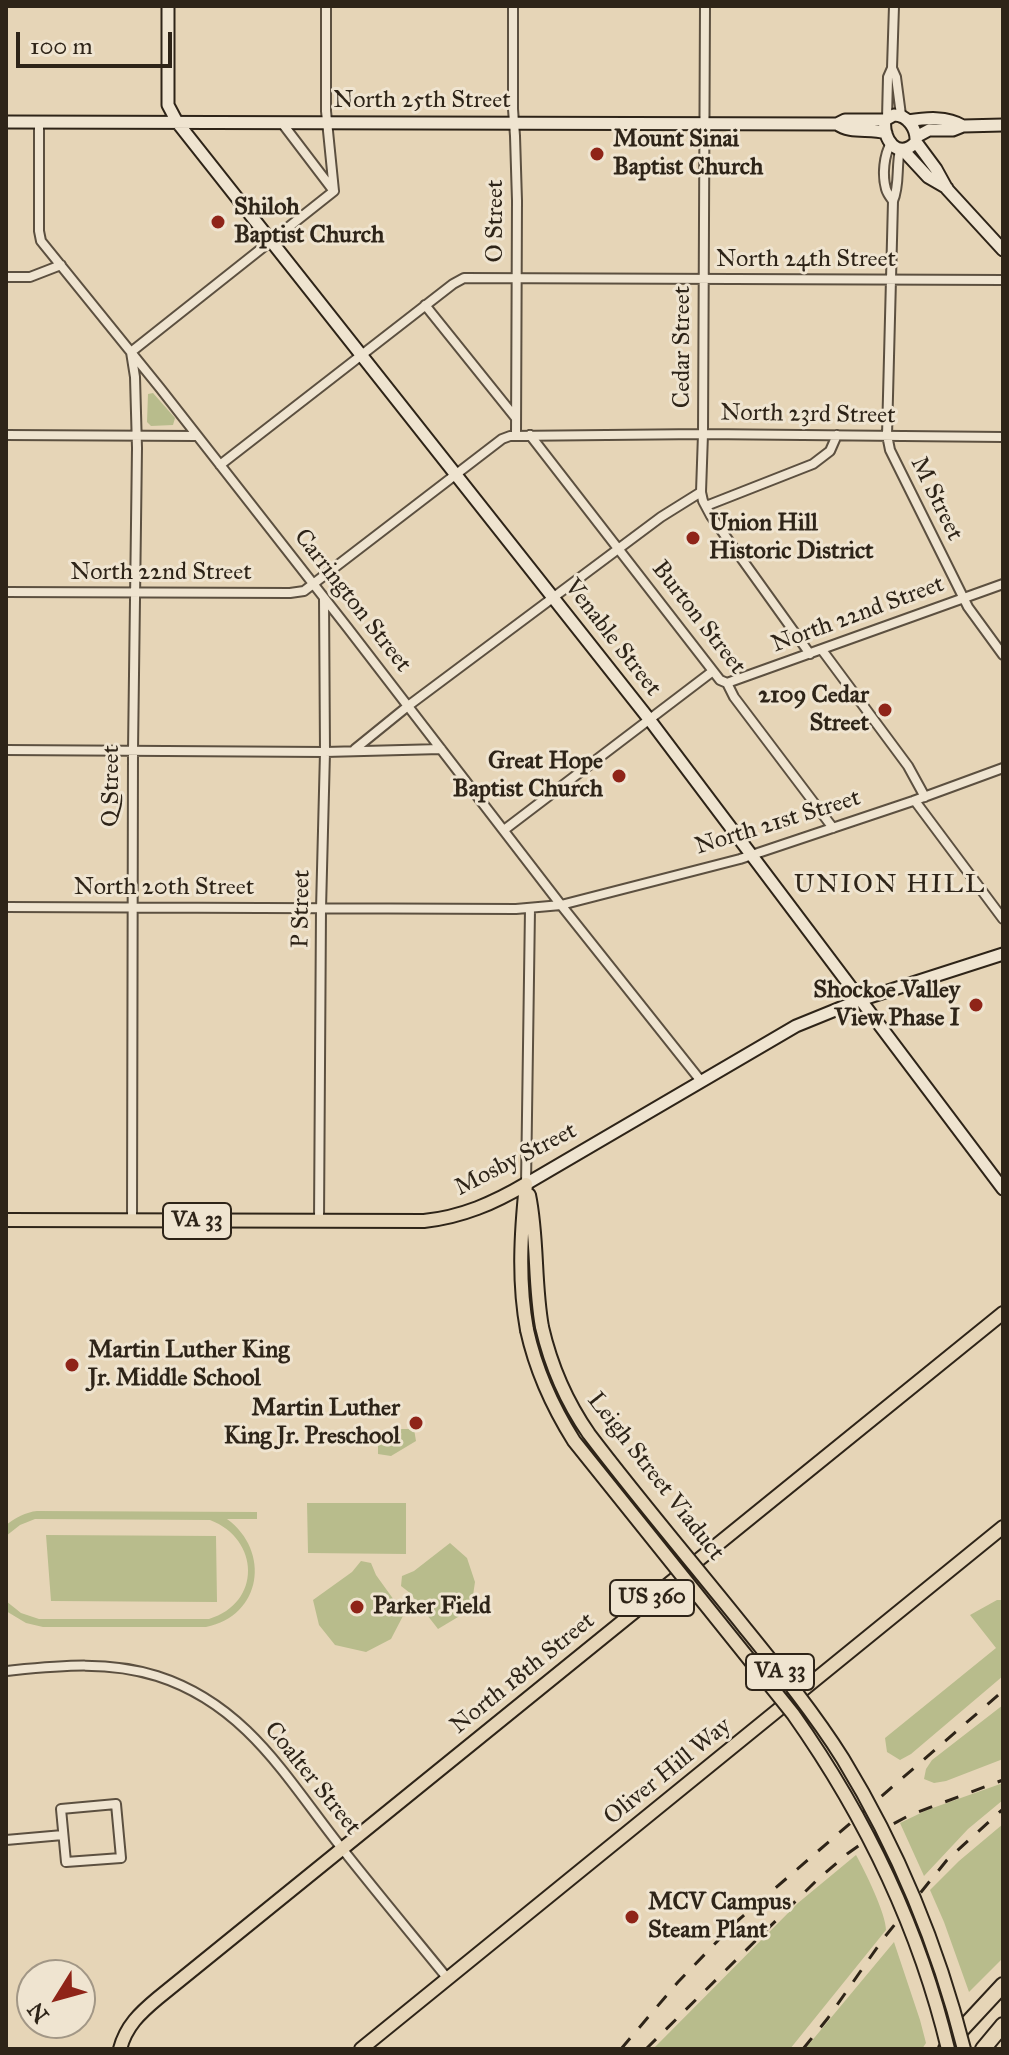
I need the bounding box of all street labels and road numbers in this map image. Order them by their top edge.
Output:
street label: North 25th Street [333,87,511,115]
street label: O Street [482,179,510,263]
street label: North 24th Street [716,246,896,274]
street label: Cedar Street [669,286,697,408]
street label: North 23rd Street [720,399,896,431]
street label: M Street [903,452,969,546]
street label: Carrington Street [287,524,417,678]
street label: Burton Street [645,555,751,681]
street label: North 22nd Street [70,559,252,587]
street label: North 22nd Street [768,570,948,660]
street label: Venable Street [557,574,667,702]
street label: Q Street [98,745,126,827]
street label: North 21st Street [692,784,864,862]
street label: P Street [287,869,317,949]
street label: North 20th Street [74,874,254,902]
street label: Mosby Street [450,1117,582,1203]
road number: VA 33 [163,1203,231,1239]
street label: Leigh Street Viaduct [580,1387,730,1567]
road number: US 360 [610,1580,694,1616]
street label: North 18th Street [445,1607,601,1741]
road number: VA 33 [746,1654,814,1690]
street label: Oliver Hill Way [599,1712,737,1832]
street label: Coalter Street [258,1717,366,1841]

